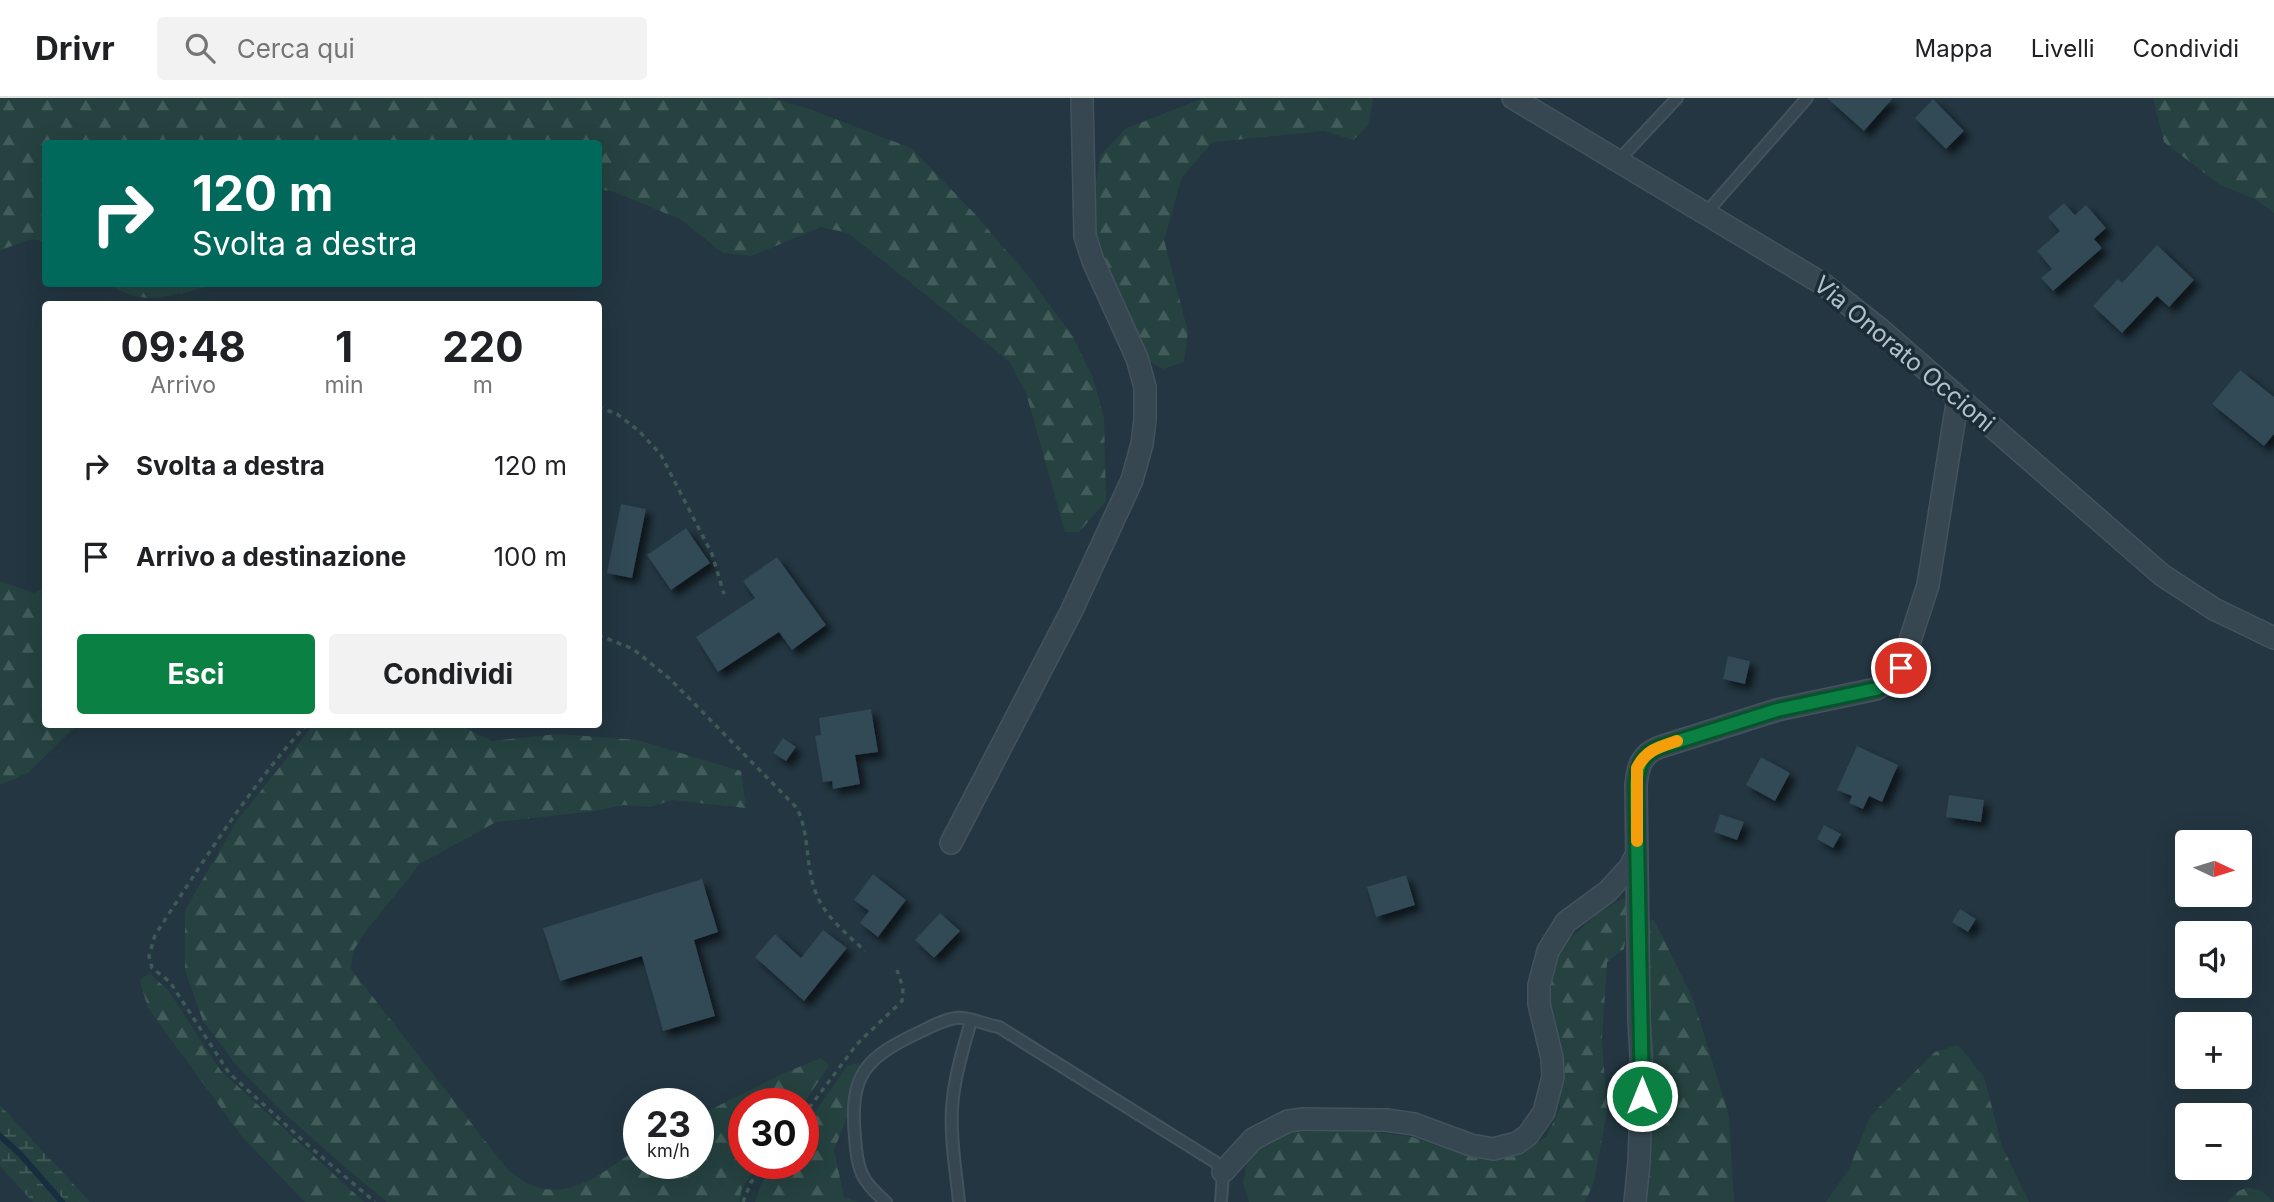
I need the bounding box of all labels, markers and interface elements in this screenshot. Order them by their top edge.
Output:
search box [157,17,647,80]
text: Drivr [35,28,115,68]
icon: search [181,29,219,67]
text: Cerca qui [237,33,355,64]
text: Mappa [1914,34,1993,63]
text: Livelli [2031,34,2095,63]
text: Condividi [2133,34,2239,63]
text: 120 m [192,164,333,223]
icon: right [77,168,168,259]
text: Svolta a destra [192,224,417,263]
street label: Via Onorato Occioni [1808,270,2000,438]
text: 09:48 [121,321,246,372]
text: 1 [335,321,353,372]
text: 220 [442,321,523,372]
text: Arrivo [150,371,216,399]
text: min [324,371,364,399]
text: m [473,371,493,399]
icon: right [77,447,115,485]
text: Svolta a destra [136,450,325,481]
text: 120 m [494,450,567,481]
icon: arrive [77,538,115,576]
text: Arrivo a destinazione [136,541,406,572]
text: 100 m [494,541,567,572]
button: Esci [77,634,315,714]
button: Condividi [329,634,567,714]
pin [1871,638,1931,698]
icon: arrive [1882,649,1920,687]
north arrow [2175,830,2252,906]
map controls [2175,830,2252,1180]
button: sound [2175,921,2252,998]
button: + [2175,1012,2252,1089]
position arrow [1605,1059,1679,1133]
speed limit sign: 30 [728,1088,819,1179]
text: 23 [646,1103,691,1145]
button: − [2175,1103,2252,1180]
text: km/h [647,1140,690,1161]

